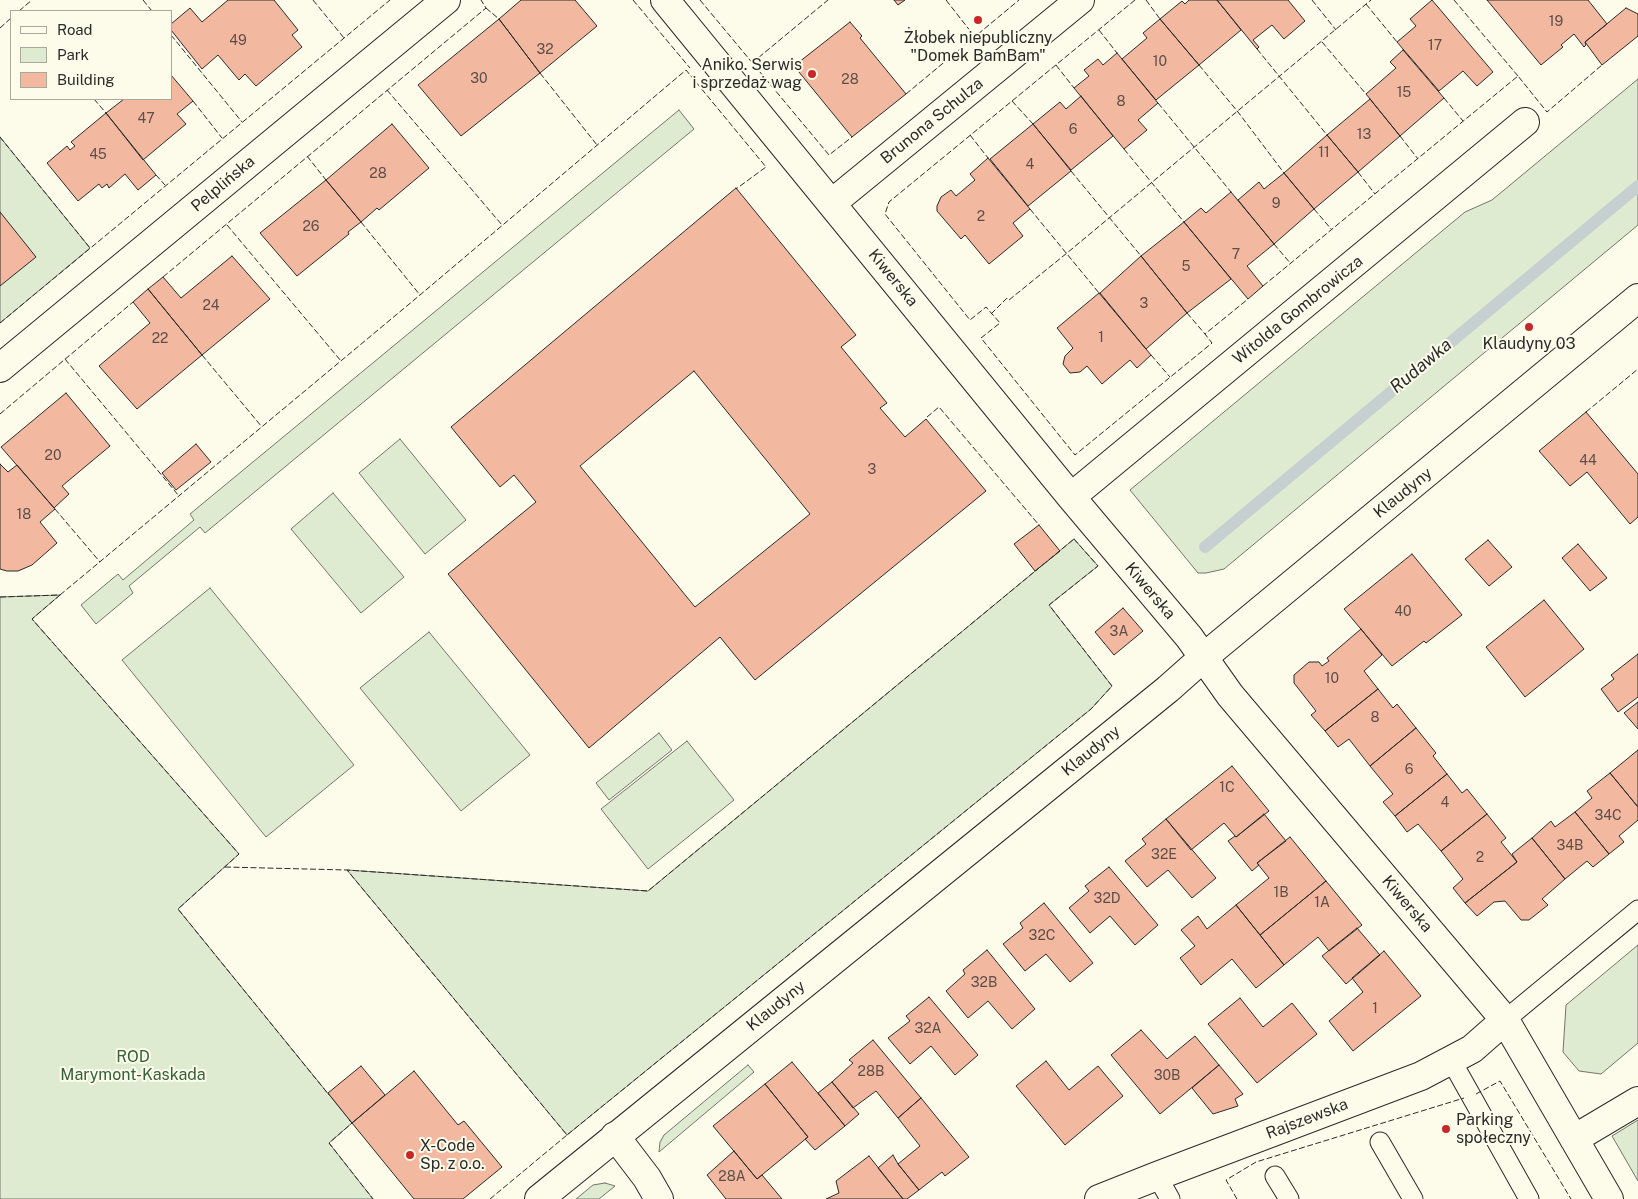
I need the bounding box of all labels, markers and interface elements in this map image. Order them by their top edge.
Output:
legend [10,10,172,100]
marker: Żłobek niepubliczny "Domek BamBam" [972,14,984,26]
house number: 19 [1549,14,1563,30]
text: Road [57,21,93,38]
place label: Żłobek niepubliczny "Domek BamBam" [904,28,1052,66]
house number: 49 [229,33,247,49]
house number: 17 [1428,38,1442,54]
house number: 32 [536,42,554,58]
text: Park [57,46,89,63]
house number: 10 [1153,54,1167,70]
place label: Aniko. Serwis i sprzedaż wag [692,55,802,93]
marker: Aniko. Serwis i sprzedaż wag [806,68,818,80]
text: Building [57,71,115,88]
house number: 30 [470,71,488,87]
house number: 28 [841,72,859,88]
street label: Brunona Schulza [877,74,987,168]
house number: 15 [1397,85,1411,101]
house number: 8 [1116,94,1126,110]
house number: 47 [137,111,155,127]
house number: 6 [1069,122,1077,138]
house number: 13 [1357,127,1371,143]
house number: 11 [1318,145,1330,161]
house number: 45 [89,147,107,163]
street label: Pelplińska [187,152,259,216]
house number: 4 [1026,157,1034,173]
house number: 28 [369,166,387,182]
house number: 9 [1272,196,1280,212]
house number: 2 [977,209,985,225]
house number: 26 [302,219,320,235]
street label: Kiwerska [864,245,922,311]
house number: 7 [1232,247,1240,263]
street label: Witolda Gombrowicza [1229,252,1367,368]
house number: 5 [1182,259,1190,275]
house number: 3 [1140,296,1148,312]
house number: 24 [202,298,220,314]
marker: Klaudyny 03 [1523,321,1535,333]
house number: 1 [1098,330,1104,346]
house number: 22 [152,331,168,347]
water label: Rudawka [1386,334,1456,398]
place label: Klaudyny 03 [1482,334,1576,354]
house number: 20 [45,448,61,464]
house number: 44 [1579,453,1597,469]
house number: 3 [868,462,876,478]
street label: Klaudyny [1370,464,1436,522]
house number: 18 [17,507,31,523]
street label: Kiwerska [1121,559,1179,623]
house number: 40 [1394,604,1412,620]
house number: 3A [1110,624,1128,640]
house number: 10 [1325,671,1339,687]
house number: 8 [1370,710,1380,726]
street label: Klaudyny [1058,722,1124,780]
house number: 6 [1405,762,1413,778]
house number: 1C [1219,780,1235,796]
house number: 4 [1441,795,1449,811]
house number: 34C [1594,808,1622,824]
house number: 34B [1557,838,1583,854]
house number: 32E [1151,847,1177,863]
house number: 2 [1476,850,1484,866]
street label: Kiwerska [1378,872,1436,936]
house number: 1B [1273,885,1289,901]
house number: 32D [1094,891,1120,907]
house number: 1A [1314,895,1330,911]
house number: 32C [1029,928,1055,944]
house number: 32B [971,975,997,991]
street label: Klaudyny [743,977,809,1035]
house number: 1 [1372,1001,1378,1017]
house number: 32A [914,1021,942,1037]
park label: ROD Marymont-Kaskada [60,1047,206,1085]
house number: 28B [858,1064,884,1080]
house number: 30B [1154,1068,1180,1084]
street label: Rajszewska [1263,1095,1351,1143]
place label: Parking społeczny [1456,1110,1531,1148]
marker: Parking społeczny [1440,1123,1452,1135]
place label: X-Code Sp. z o.o. [420,1136,485,1174]
marker: X-Code Sp. z o.o. [404,1149,416,1161]
house number: 28A [718,1169,746,1185]

